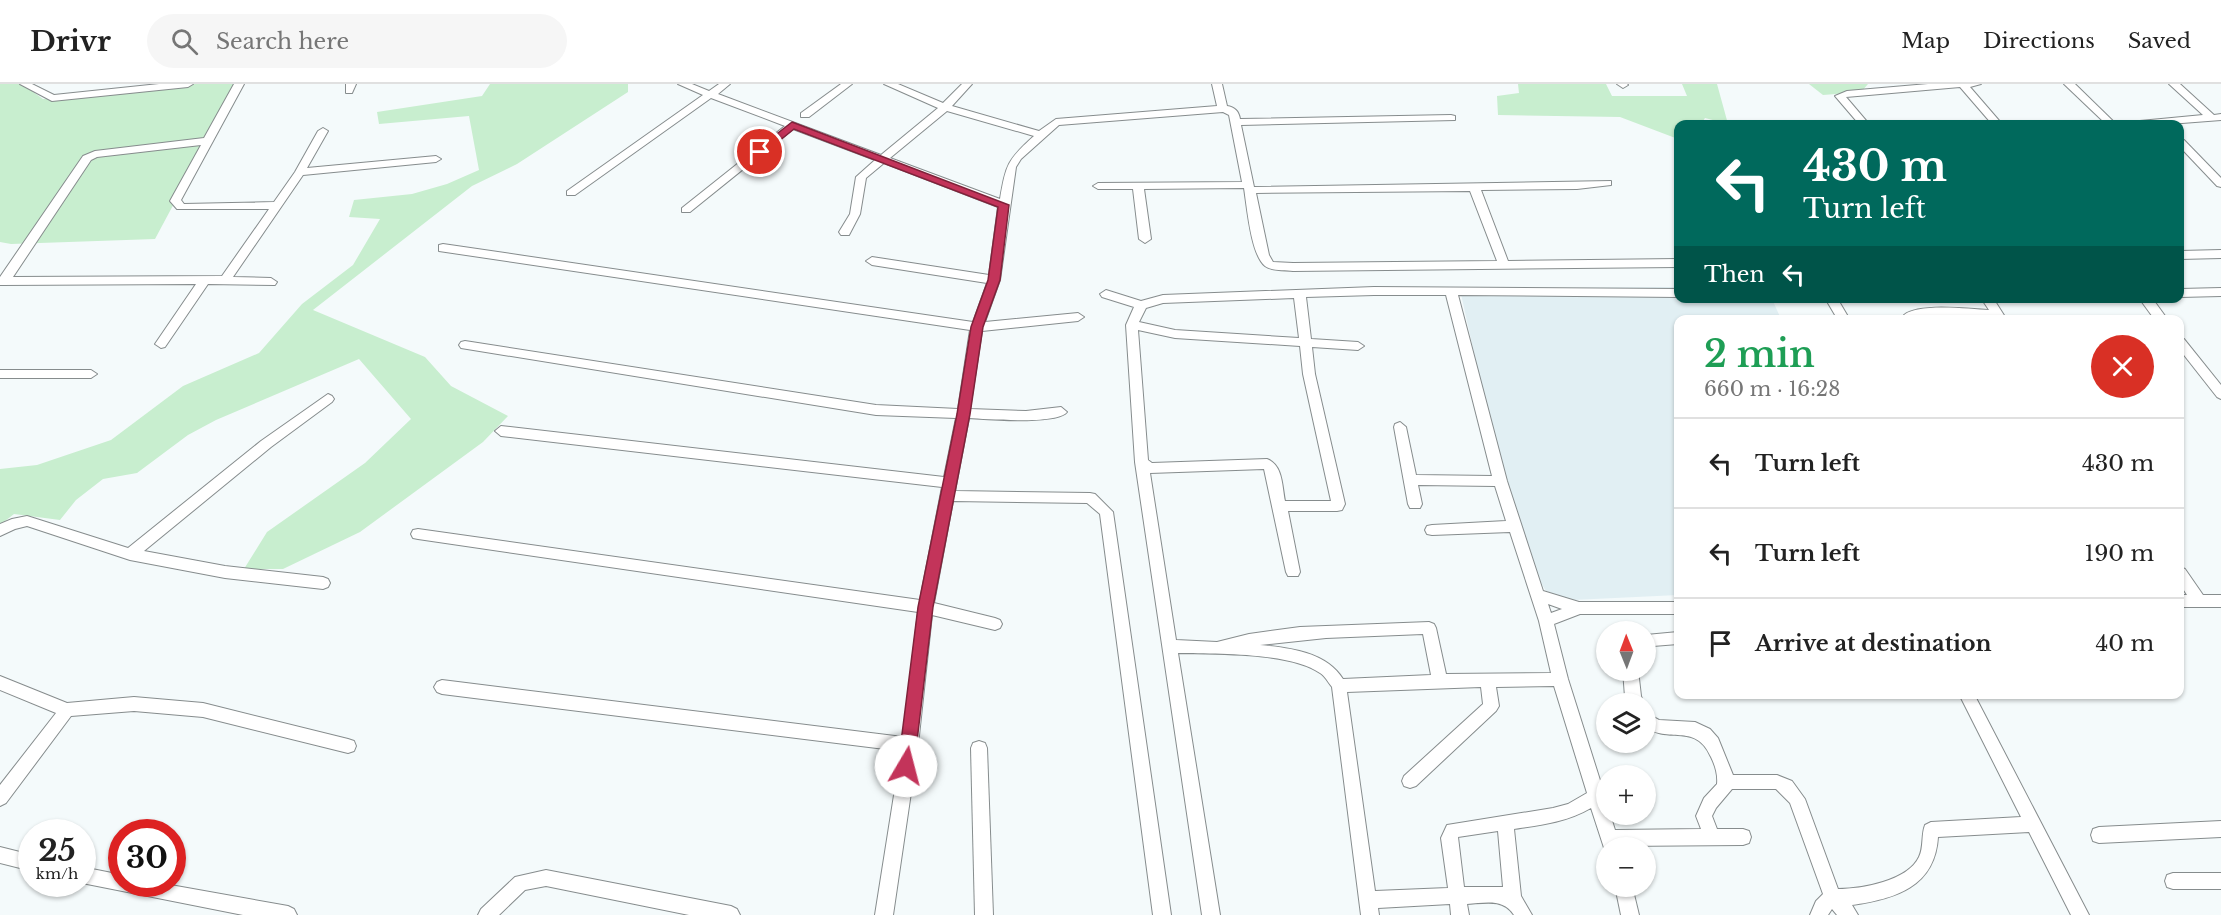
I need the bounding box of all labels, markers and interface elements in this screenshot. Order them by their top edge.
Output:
search box [147,14,567,68]
text: Drivr [30,24,111,59]
icon: search [168,25,201,58]
text: Search here [216,28,349,55]
text: Map [1901,28,1950,54]
text: Directions [1983,28,2095,54]
text: Saved [2128,28,2191,54]
pin [734,126,785,177]
icon: arrive [743,135,776,168]
text: 430 m [1803,140,1947,192]
icon: left [1704,144,1782,222]
text: Turn left [1803,192,1926,225]
icon: left [1777,258,1810,291]
text: Then [1704,261,1765,288]
text: 2 min [1704,332,1815,377]
button: close [2091,335,2154,398]
text: 660 m · 16:28 [1704,377,1840,401]
icon: left [1704,447,1737,480]
text: Turn left [1755,450,1860,477]
text: 430 m [2082,450,2154,477]
icon: left [1704,537,1737,570]
text: Turn left [1755,540,1860,567]
text: 190 m [2084,540,2154,567]
north arrow [1596,621,1656,681]
map controls [1596,621,1656,897]
icon: arrive [1704,627,1737,660]
text: Arrive at destination [1755,630,1992,657]
text: 40 m [2096,630,2154,657]
button: layers [1596,693,1656,753]
position arrow [874,734,938,798]
button: + [1596,765,1656,825]
speed limit sign: 30 [108,819,186,897]
text: 25 [38,832,76,869]
button: − [1596,837,1656,897]
text: km/h [36,864,78,883]

